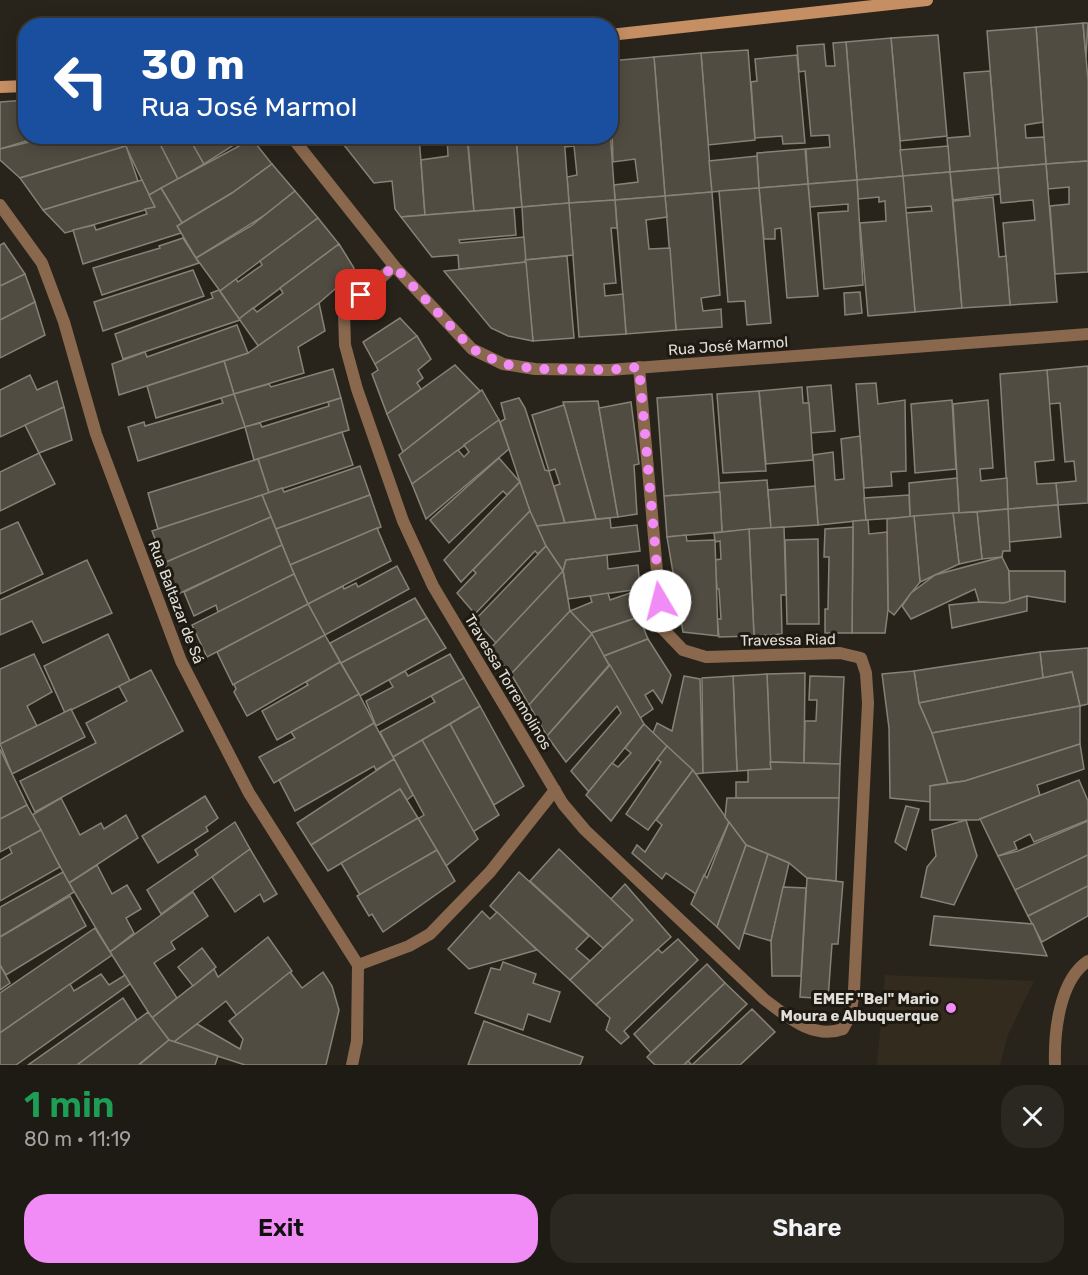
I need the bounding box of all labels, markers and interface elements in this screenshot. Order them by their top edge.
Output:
text: 30 m [141,40,245,90]
icon: left [42,42,120,120]
text: Rua José Marmol [141,91,357,123]
pin [335,269,386,320]
icon: arrive [344,278,377,311]
street label: Rua José Marmol [667,333,789,359]
street label: Rua Baltazar de Sá [144,538,208,666]
position arrow [628,569,692,633]
street label: Travessa Torremolinos [460,611,556,753]
street label: Travessa Riad [740,630,836,650]
place label: EMEF "Bel" Mario Moura e Albuquerque [781,990,939,1025]
marker: EMEF "Bel" Mario Moura e Albuquerque [944,1001,958,1015]
text: 1 min [24,1083,115,1126]
button: close [1001,1085,1064,1148]
text: 80 m · 11:19 [24,1127,131,1151]
button: Exit [24,1194,538,1263]
button: Share [550,1194,1064,1263]

